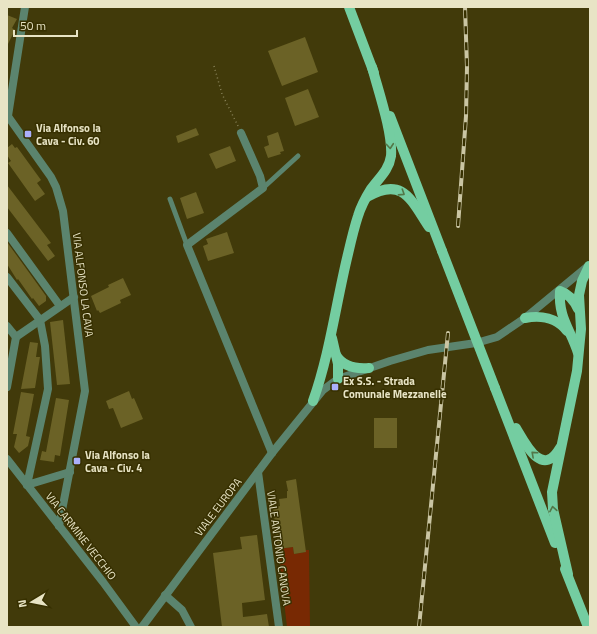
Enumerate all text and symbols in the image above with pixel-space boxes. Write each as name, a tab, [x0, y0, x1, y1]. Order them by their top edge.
scale bar	[14, 12, 77, 38]
text: 50 m	[20, 16, 46, 35]
place label: Via Alfonso la Cava - Civ. 60	[36, 120, 101, 149]
marker: Via Alfonso la Cava - Civ. 60	[23, 129, 33, 139]
one-way arrow	[386, 143, 395, 149]
one-way arrow	[398, 188, 405, 196]
street label: VIA ALFONSO LA CAVA	[69, 232, 97, 339]
place label: Ex S.S. - Strada Comunale Mezzanelle	[343, 373, 447, 402]
marker: Ex S.S. - Strada Comunale Mezzanelle	[330, 382, 340, 392]
place label: Via Alfonso la Cava - Civ. 4	[85, 447, 150, 476]
one-way arrow	[531, 452, 539, 459]
marker: Via Alfonso la Cava - Civ. 4	[72, 456, 82, 466]
street label: VIALE EUROPA	[191, 474, 246, 540]
street label: VIA CARMINE VECCHIO	[42, 489, 120, 583]
street label: VIALE ANTONIO CANOVA	[263, 490, 295, 607]
one-way arrow	[550, 506, 558, 512]
north arrow	[12, 582, 52, 622]
text: N	[14, 599, 31, 609]

